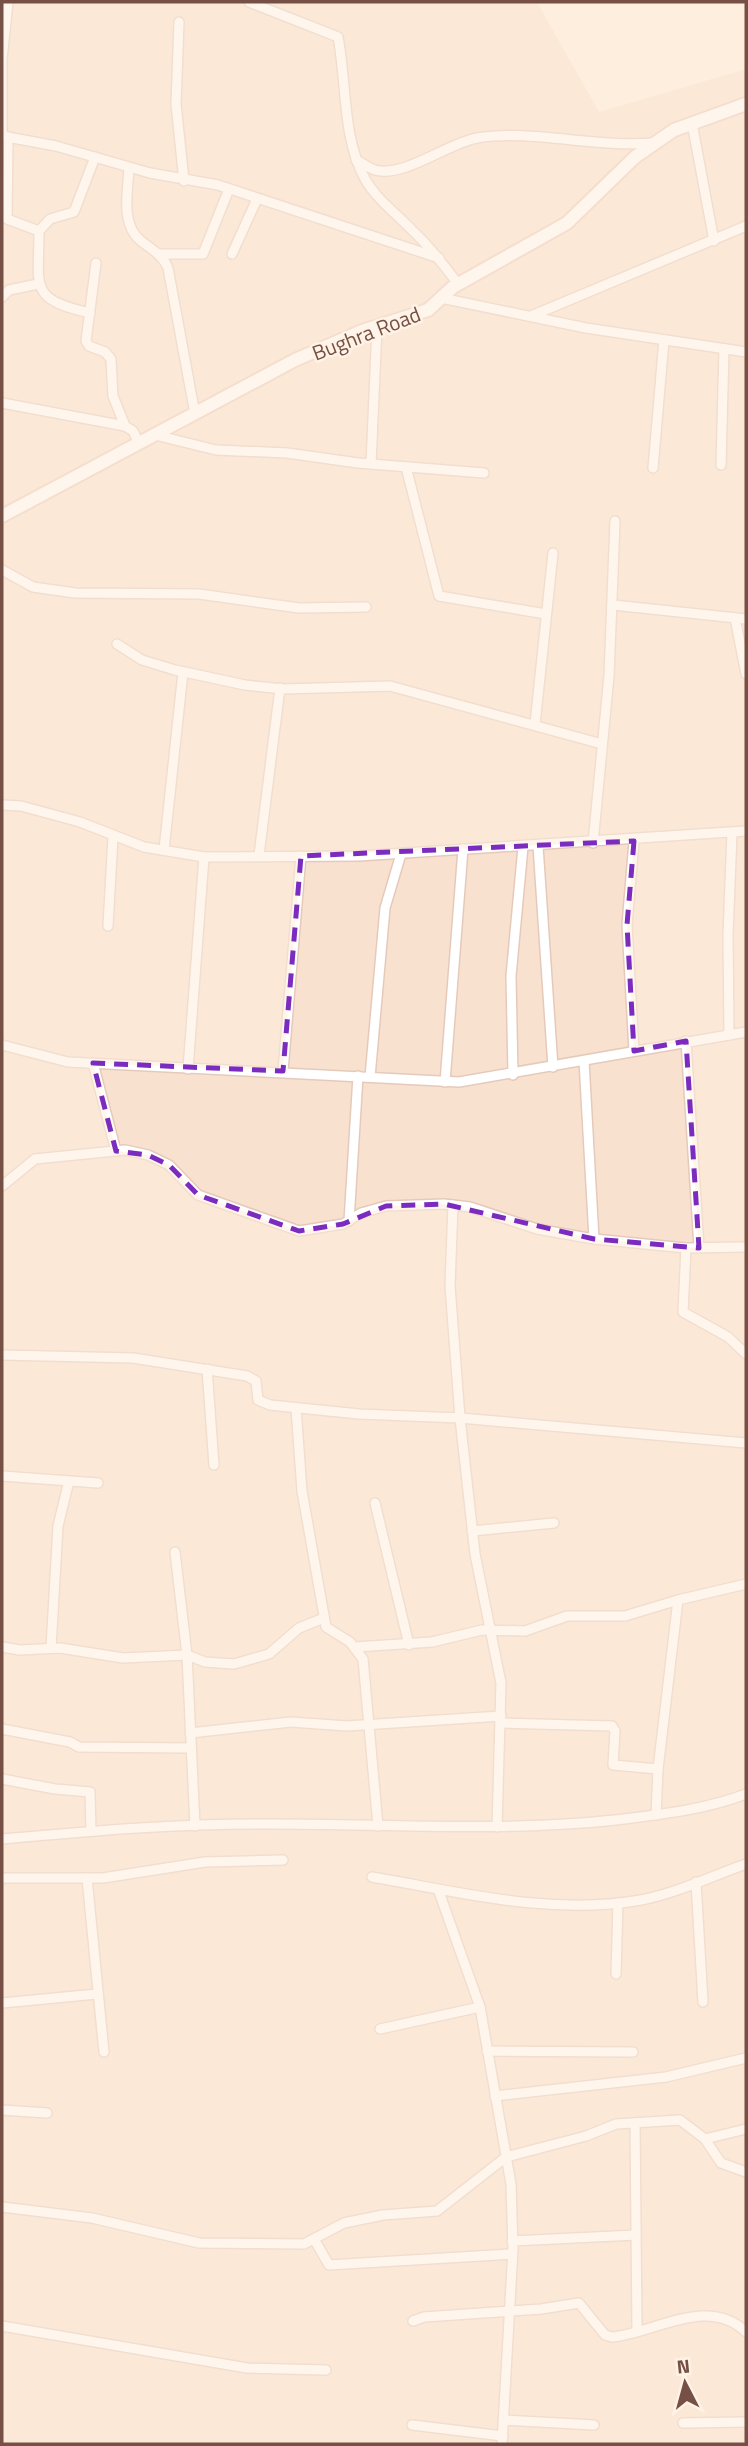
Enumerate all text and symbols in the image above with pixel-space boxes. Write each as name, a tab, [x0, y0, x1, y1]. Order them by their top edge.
street label: Bughra Road	[307, 298, 425, 368]
north arrow	[650, 2348, 720, 2418]
text: N	[675, 2350, 691, 2381]

